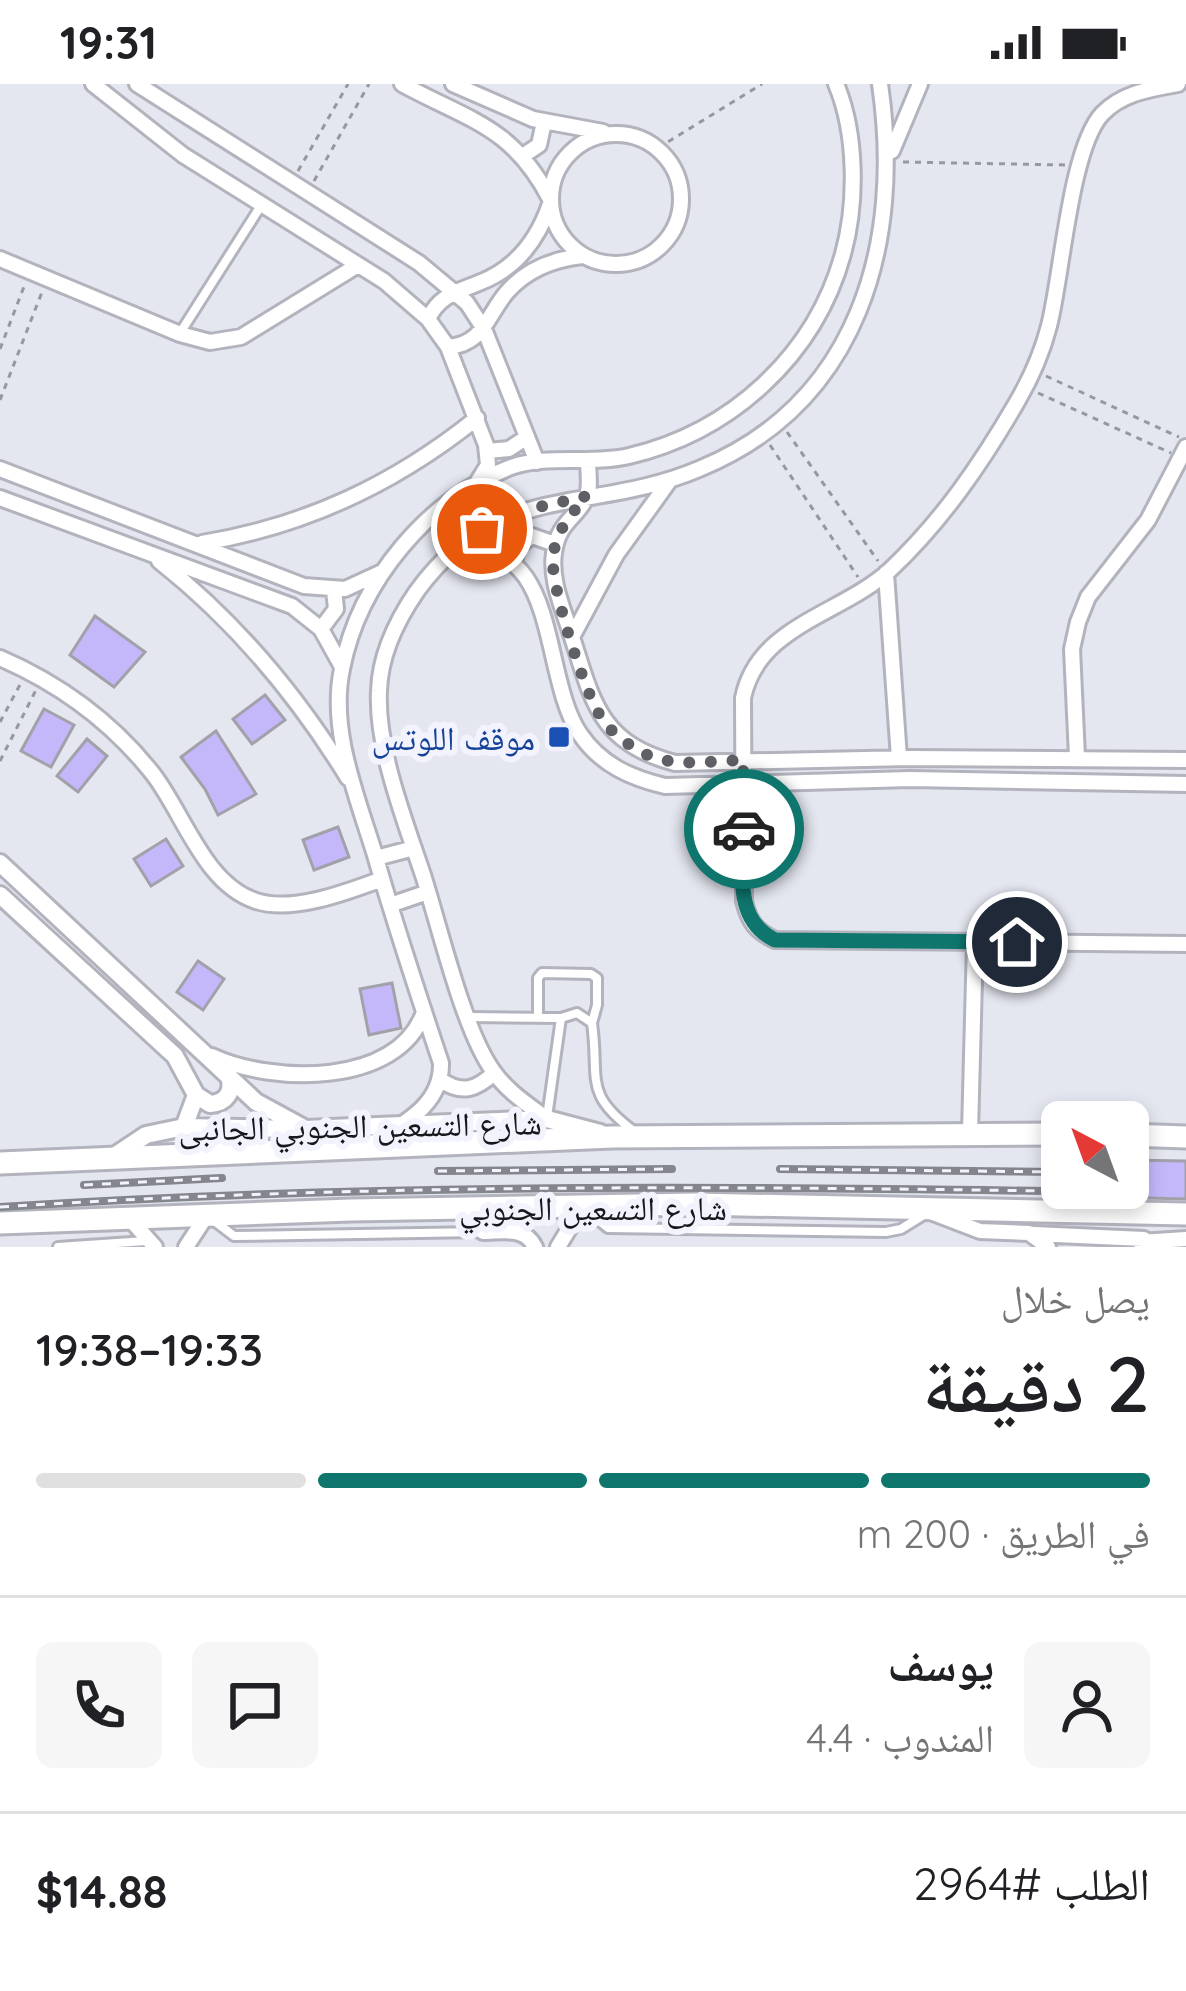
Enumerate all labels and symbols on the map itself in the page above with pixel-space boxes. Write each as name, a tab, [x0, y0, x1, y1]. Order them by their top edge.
pin	[431, 478, 533, 580]
place label: موقف اللوتس	[371, 717, 535, 759]
marker: موقف اللوتس	[546, 724, 572, 750]
courier	[684, 769, 804, 889]
pin	[966, 891, 1068, 993]
street label: شارع التسعين الجنوبي الجانبى	[178, 1101, 542, 1155]
north arrow	[1041, 1101, 1149, 1209]
street label: شارع التسعين الجنوبي	[459, 1187, 727, 1234]

